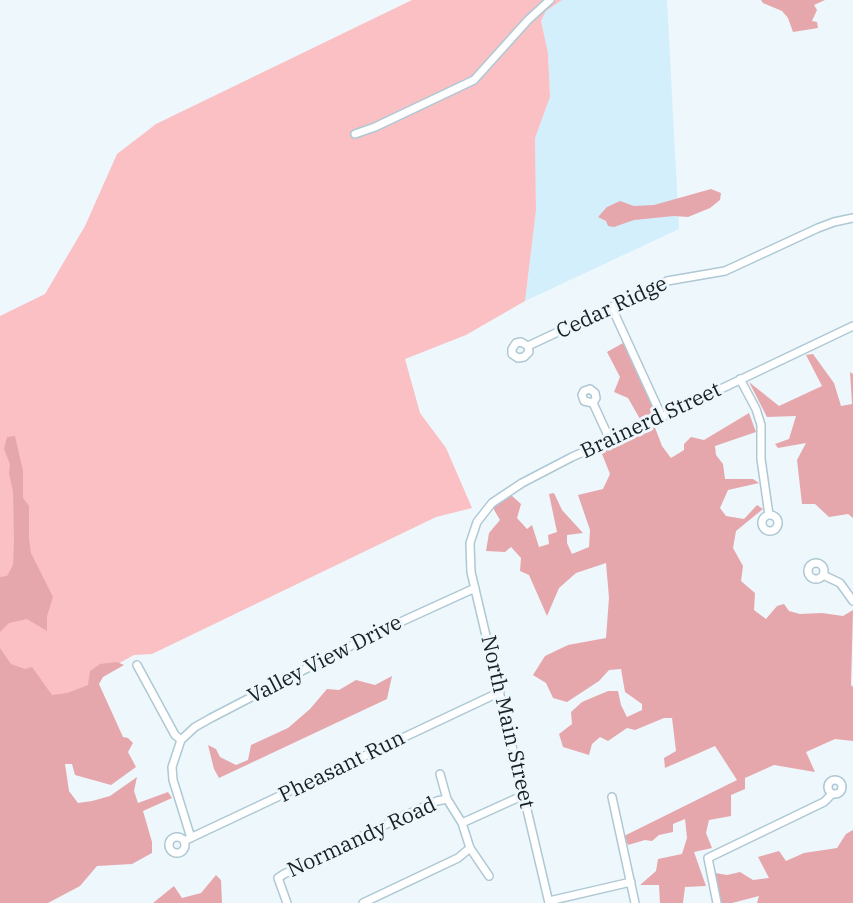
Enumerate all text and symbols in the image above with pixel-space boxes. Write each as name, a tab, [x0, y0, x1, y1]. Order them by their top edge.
street label: Cedar Ridge	[553, 271, 671, 345]
street label: Brainerd Street	[577, 377, 725, 465]
street label: Valley View Drive	[244, 610, 406, 710]
street label: North Main Street	[475, 633, 539, 811]
street label: Pheasant Run	[275, 726, 409, 808]
street label: Normandy Road	[284, 793, 440, 883]

